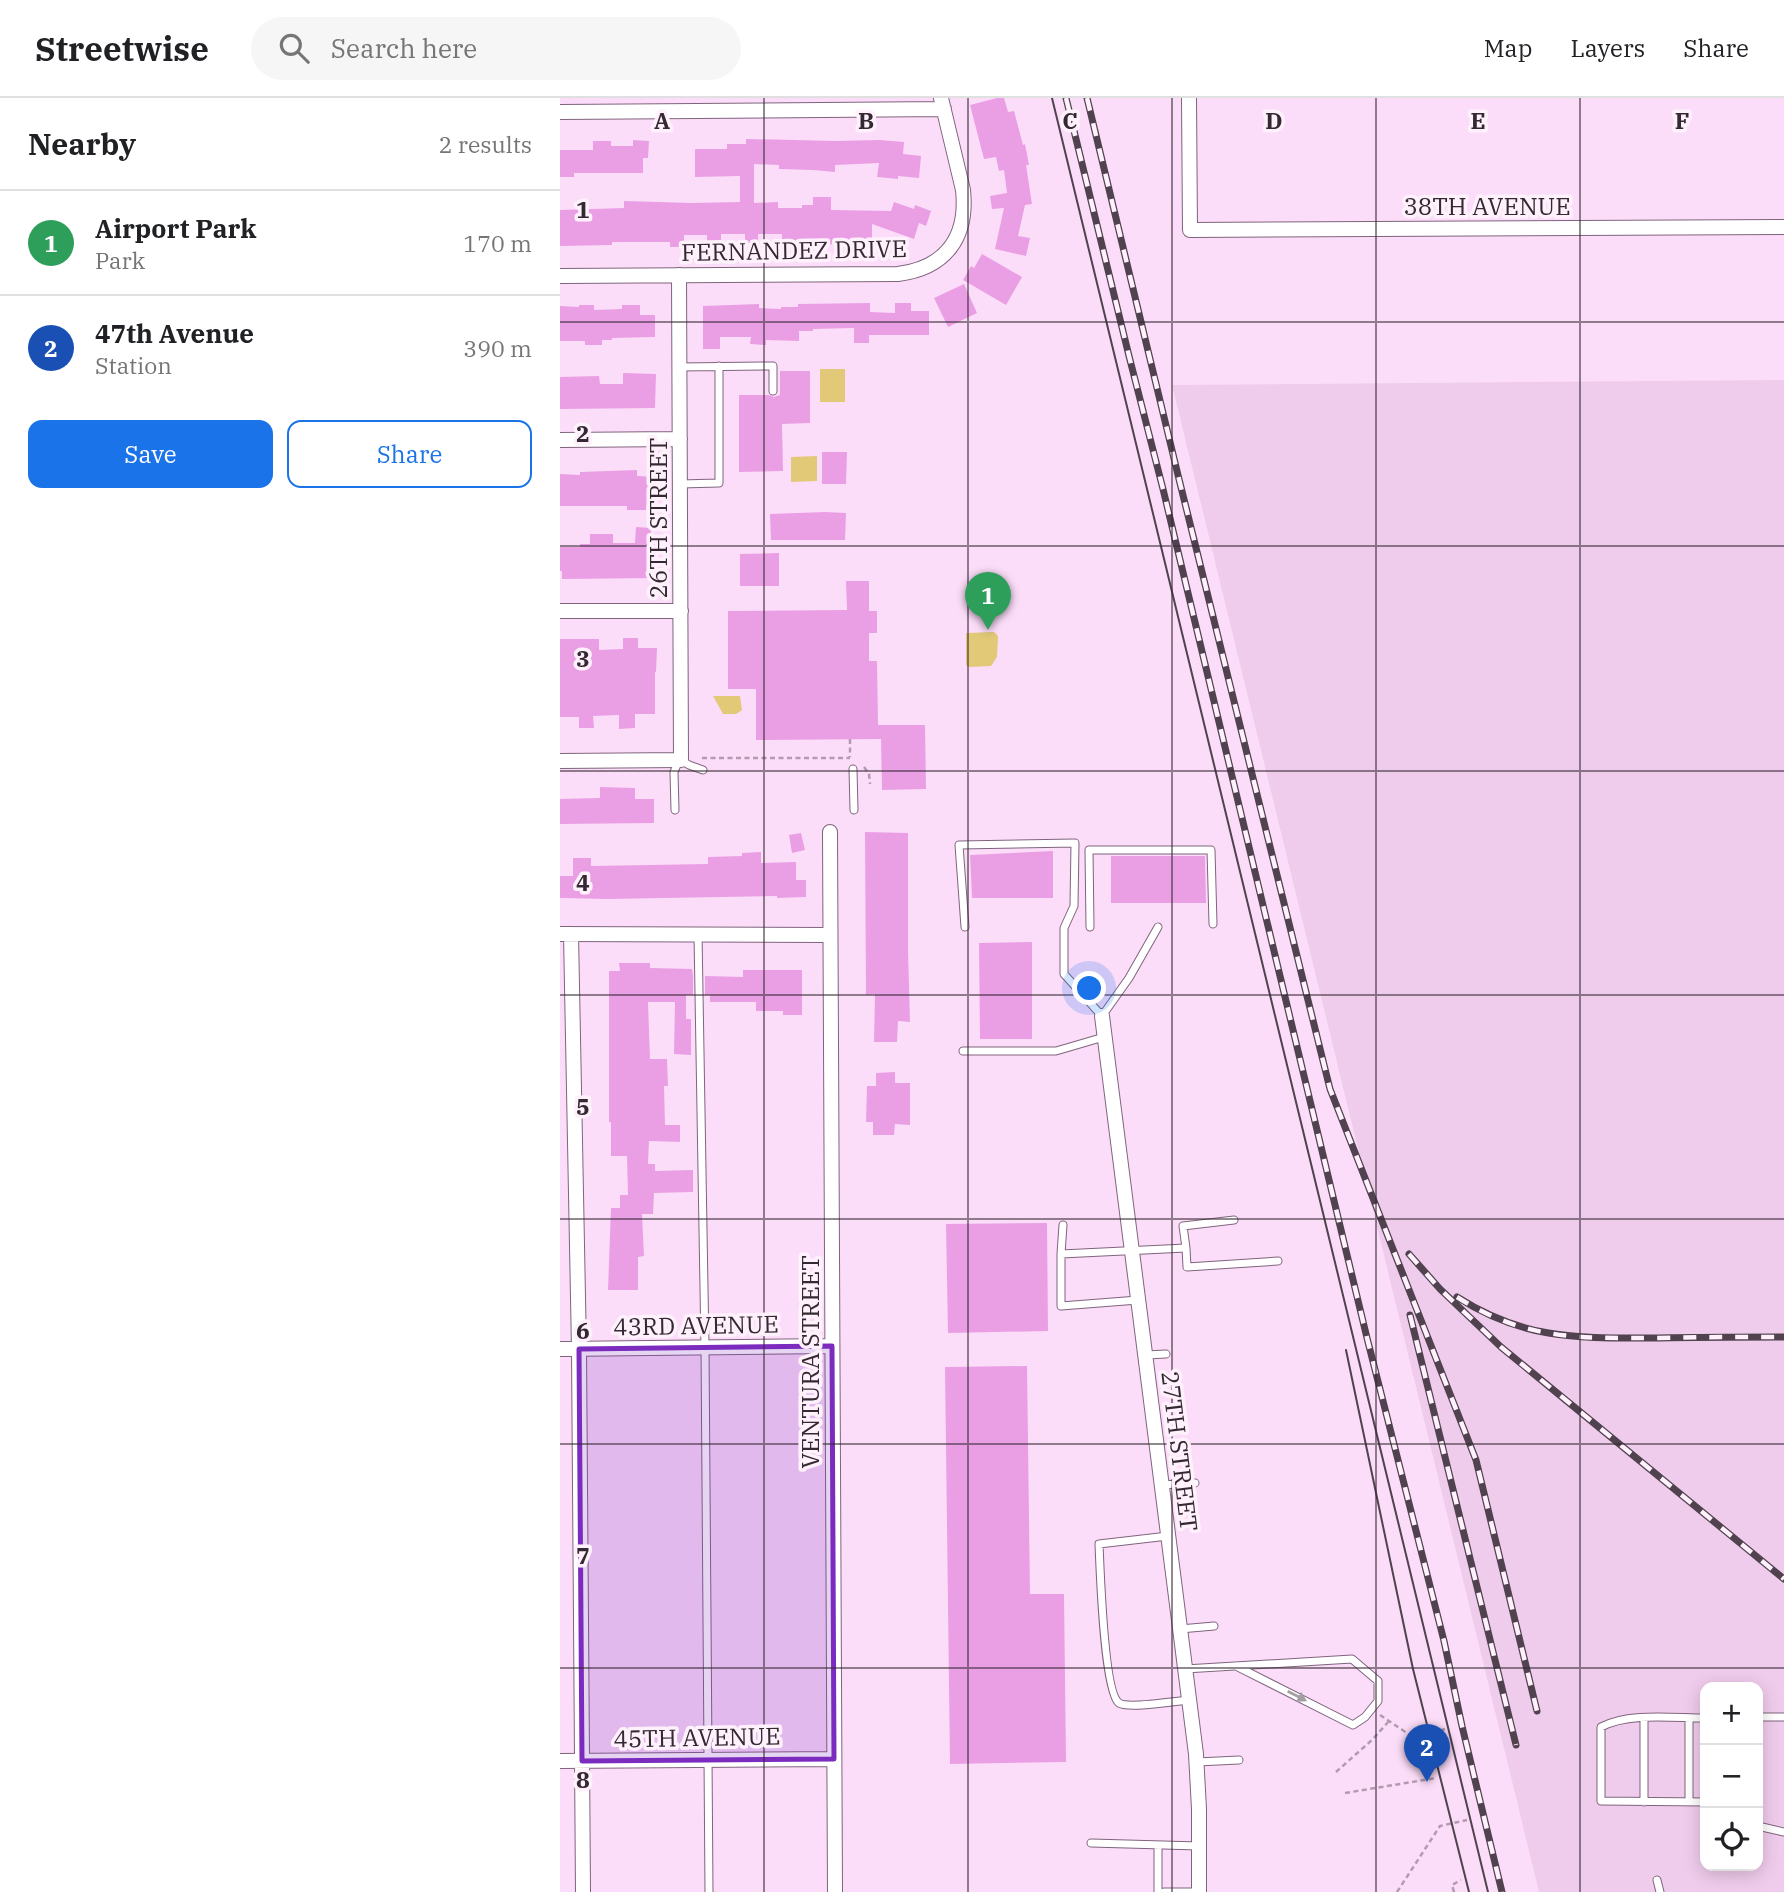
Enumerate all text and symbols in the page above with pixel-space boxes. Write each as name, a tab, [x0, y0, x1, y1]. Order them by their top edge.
search box	[251, 17, 741, 80]
text: Streetwise	[35, 27, 209, 70]
icon: search	[275, 29, 313, 67]
text: Search here	[331, 31, 477, 65]
text: Map	[1484, 32, 1532, 64]
text: Layers	[1570, 32, 1645, 64]
text: Share	[1683, 32, 1749, 64]
text: A	[654, 105, 670, 135]
text: B	[858, 105, 874, 135]
text: C	[1062, 105, 1078, 135]
text: D	[1265, 105, 1283, 135]
text: E	[1470, 105, 1486, 135]
text: F	[1675, 105, 1689, 135]
text: Nearby	[28, 124, 136, 163]
text: 2 results	[439, 129, 532, 159]
street label: 38TH AVENUE	[1403, 190, 1571, 222]
text: 1	[576, 194, 590, 224]
text: Airport Park	[95, 211, 257, 245]
text: 1	[44, 228, 58, 258]
text: 170 m	[463, 228, 532, 258]
street label: FERNANDEZ DRIVE	[681, 232, 907, 268]
text: Park	[95, 245, 145, 275]
text: 47th Avenue	[95, 316, 254, 350]
text: 2	[44, 333, 58, 363]
text: 390 m	[463, 333, 532, 363]
text: Station	[95, 350, 172, 380]
text: 2	[576, 418, 590, 448]
button: Save	[28, 420, 273, 488]
button: Share	[287, 420, 532, 488]
street label: 26TH STREET	[642, 438, 674, 598]
pin: 1	[965, 572, 1011, 630]
text: 3	[576, 643, 590, 673]
text: 4	[576, 867, 590, 897]
your location	[1072, 971, 1106, 1005]
text: 5	[576, 1091, 590, 1121]
street label: VENTURA STREET	[794, 1255, 826, 1469]
street label: 43RD AVENUE	[613, 1308, 779, 1342]
text: 6	[576, 1315, 590, 1345]
street label: 27TH STREET	[1154, 1369, 1206, 1533]
text: 7	[576, 1540, 590, 1570]
map controls	[1700, 1682, 1763, 1871]
button: +	[1700, 1682, 1763, 1745]
one-way arrow	[1287, 1691, 1307, 1702]
street label: 45TH AVENUE	[613, 1720, 781, 1754]
pin: 2	[1404, 1724, 1450, 1782]
button: −	[1700, 1745, 1763, 1808]
text: 8	[576, 1764, 590, 1794]
button: locate	[1700, 1808, 1763, 1871]

